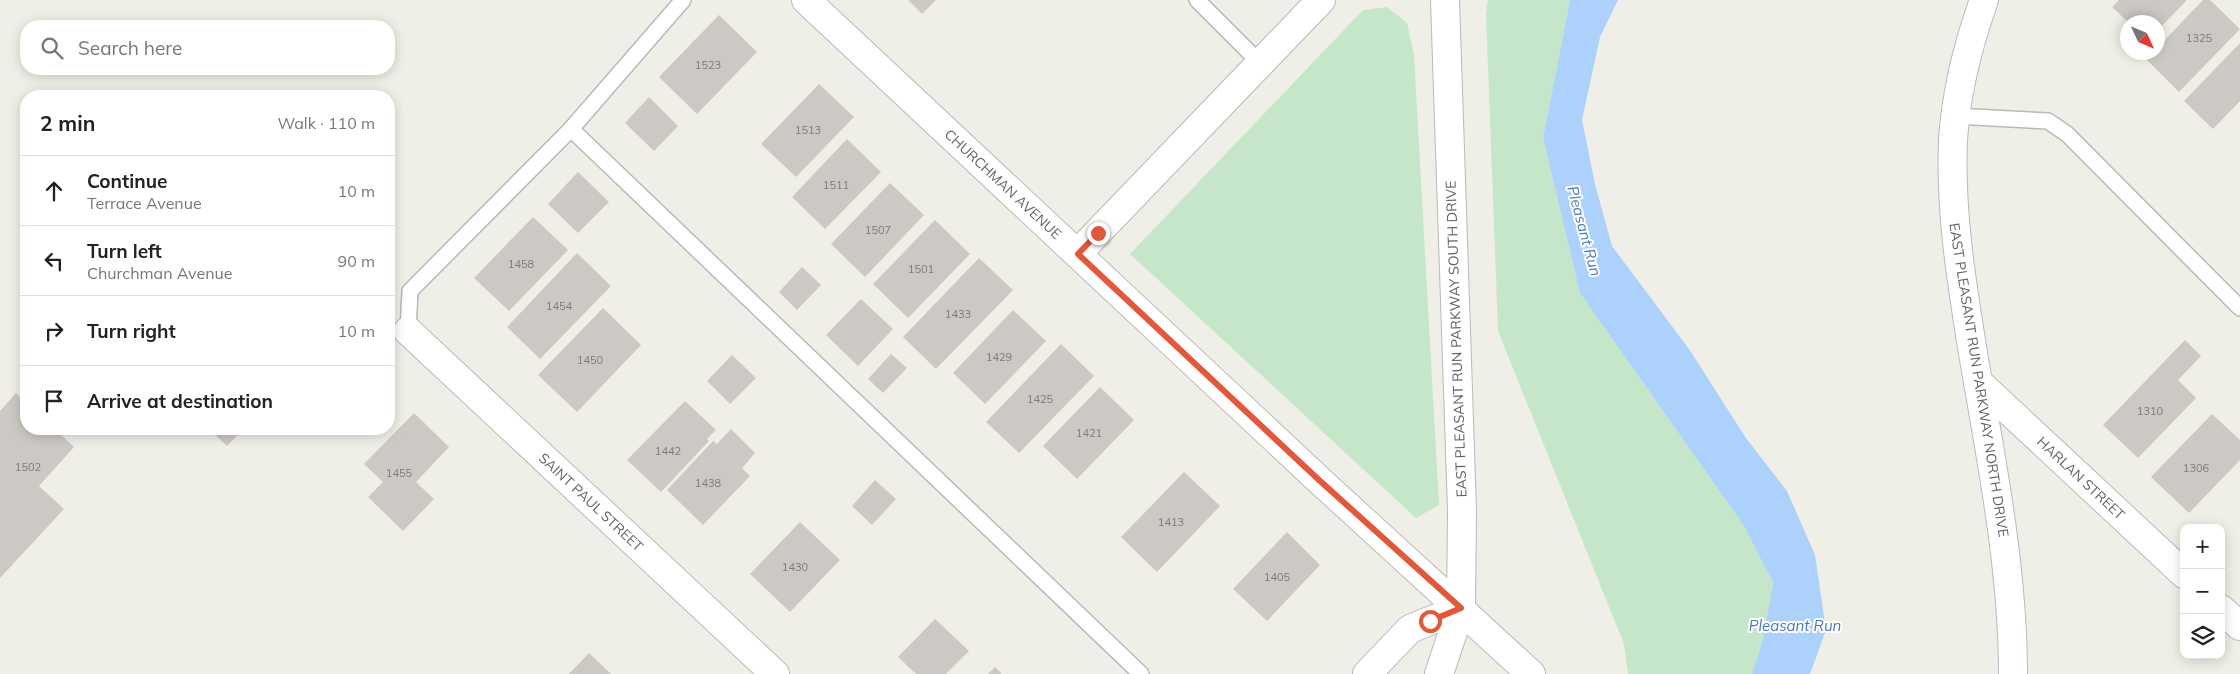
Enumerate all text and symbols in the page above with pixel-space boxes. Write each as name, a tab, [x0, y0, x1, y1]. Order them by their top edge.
north arrow	[2120, 15, 2165, 60]
search box	[20, 20, 395, 75]
house number: 1325	[2186, 31, 2213, 45]
icon: search	[38, 34, 66, 62]
text: Search here	[78, 36, 182, 60]
house number: 1523	[695, 58, 721, 72]
text: 2 min	[40, 110, 95, 136]
text: Walk · 110 m	[277, 113, 375, 133]
house number: 1513	[795, 123, 821, 137]
street label: CHURCHMAN AVENUE	[941, 125, 1065, 243]
text: Continue	[87, 169, 167, 193]
icon: ahead	[40, 177, 68, 205]
house number: 1511	[823, 178, 849, 192]
street label: EAST PLEASANT RUN PARKWAY SOUTH DRIVE	[1441, 180, 1471, 498]
text: 10 m	[338, 181, 375, 201]
water label: Pleasant Run	[1563, 184, 1606, 278]
text: Terrace Avenue	[87, 193, 202, 213]
route end	[1087, 222, 1110, 245]
street label: EAST PLEASANT RUN PARKWAY NORTH DRIVE	[1945, 222, 2013, 538]
house number: 1507	[865, 223, 891, 237]
text: Turn left	[87, 239, 162, 263]
icon: left	[40, 247, 68, 275]
text: 90 m	[338, 251, 375, 271]
house number: 1458	[508, 257, 535, 271]
house number: 1501	[908, 262, 934, 276]
text: Churchman Avenue	[87, 263, 233, 283]
house number: 1454	[546, 299, 573, 313]
house number: 1433	[945, 307, 971, 321]
icon: right	[40, 317, 68, 345]
text: Turn right	[87, 319, 176, 343]
text: 10 m	[338, 321, 375, 341]
house number: 1429	[986, 350, 1012, 364]
house number: 1450	[577, 353, 604, 367]
icon: arrive	[40, 387, 68, 415]
text: Arrive at destination	[87, 389, 273, 413]
house number: 1425	[1027, 392, 1054, 406]
house number: 1310	[2137, 404, 2164, 418]
house number: 1421	[1076, 426, 1102, 440]
street label: HARLAN STREET	[2033, 433, 2129, 524]
house number: 1442	[655, 444, 682, 458]
street label: SAINT PAUL STREET	[535, 449, 647, 555]
house number: 1502	[15, 460, 42, 474]
house number: 1306	[2183, 461, 2210, 475]
house number: 1455	[386, 466, 413, 480]
house number: 1438	[695, 476, 722, 490]
house number: 1413	[1158, 515, 1184, 529]
map controls	[2180, 524, 2225, 659]
button: +	[2180, 524, 2225, 569]
house number: 1430	[782, 560, 809, 574]
button: −	[2180, 569, 2225, 614]
house number: 1405	[1264, 570, 1291, 584]
route start	[1419, 610, 1442, 633]
button: layers	[2180, 614, 2225, 659]
water label: Pleasant Run	[1749, 616, 1842, 635]

